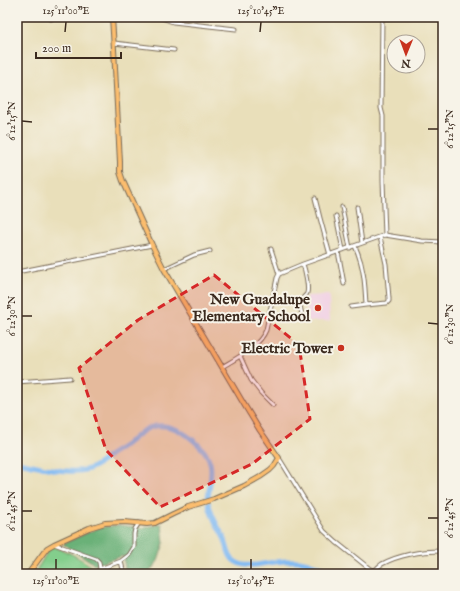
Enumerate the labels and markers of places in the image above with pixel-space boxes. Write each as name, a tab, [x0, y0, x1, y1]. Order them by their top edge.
place label: New Guadalupe Elementary School	[192, 290, 311, 326]
marker: New Guadalupe Elementary School	[313, 303, 323, 313]
place label: Electric Tower	[241, 339, 333, 358]
marker: Electric Tower	[336, 343, 346, 353]

